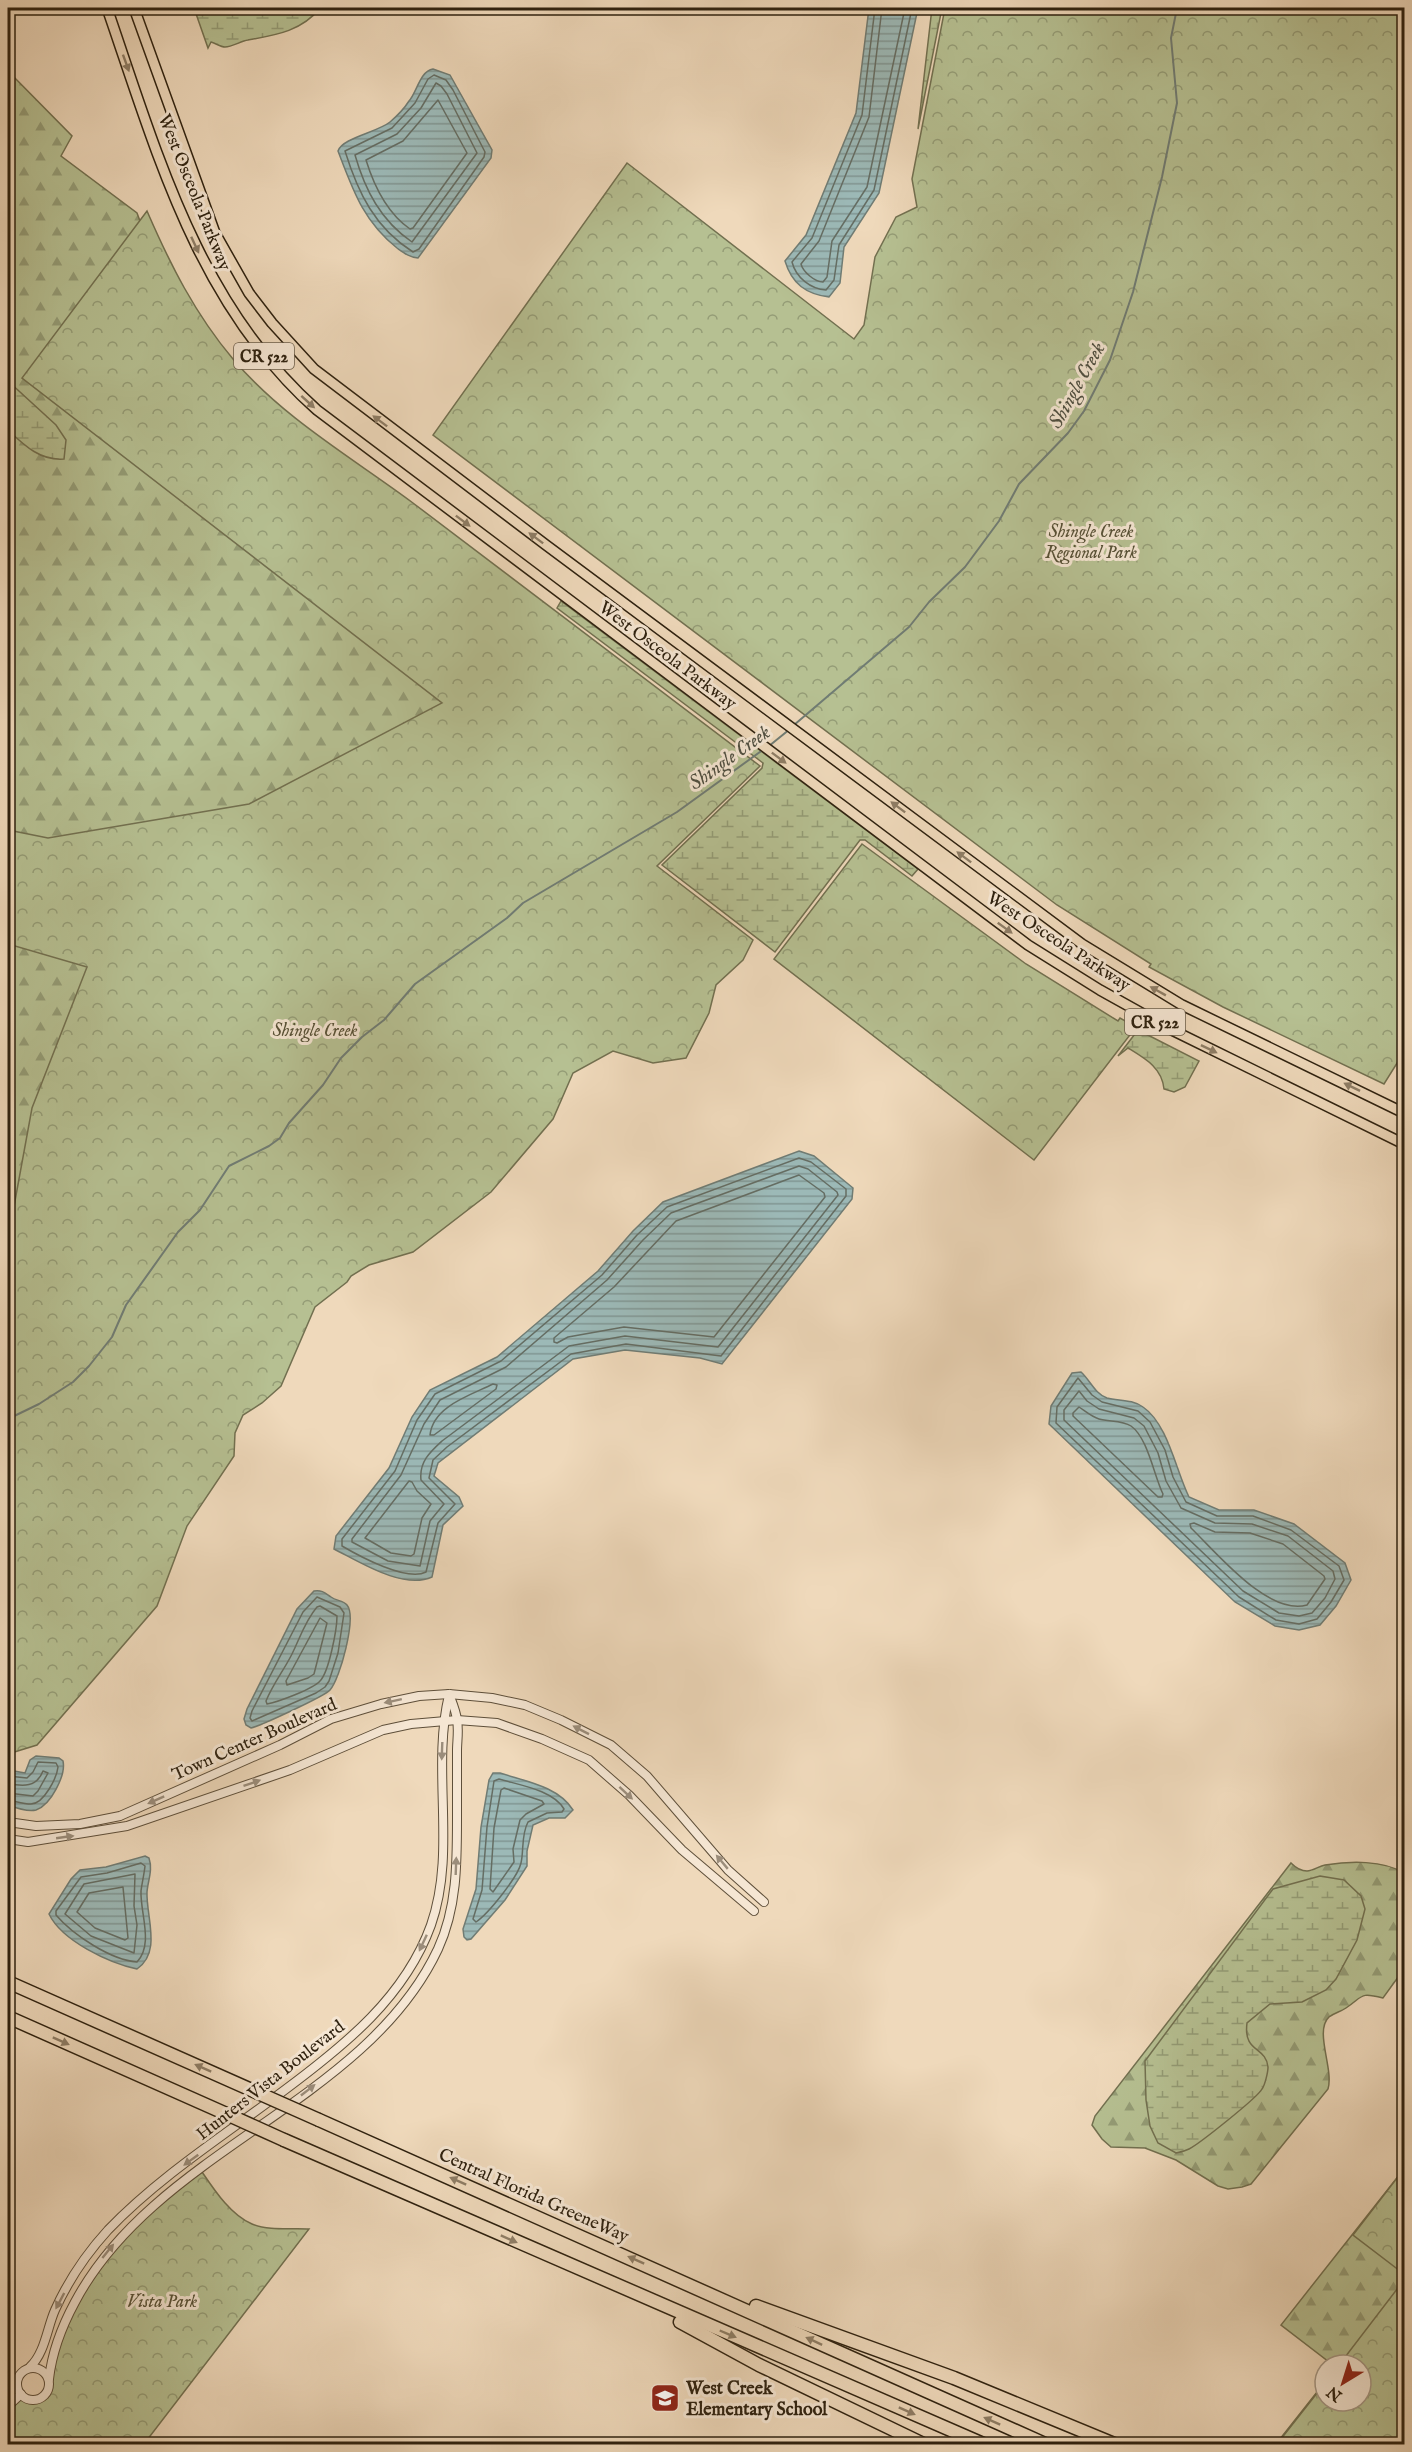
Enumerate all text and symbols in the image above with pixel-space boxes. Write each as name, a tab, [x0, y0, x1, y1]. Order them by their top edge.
one-way arrow	[122, 54, 132, 72]
street label: West Osceola Parkway	[152, 111, 236, 274]
one-way arrow	[191, 236, 200, 253]
water label: Shingle Creek	[1043, 338, 1112, 434]
road number: CR 522	[234, 343, 294, 369]
one-way arrow	[300, 395, 315, 408]
one-way arrow	[373, 415, 388, 427]
one-way arrow	[454, 515, 470, 527]
park label: Shingle Creek Regional Park	[1045, 521, 1137, 565]
one-way arrow	[529, 532, 544, 544]
street label: West Osceola Parkway	[594, 597, 741, 716]
water label: Shingle Creek	[684, 720, 776, 797]
one-way arrow	[771, 752, 786, 764]
one-way arrow	[890, 801, 906, 814]
one-way arrow	[956, 851, 971, 863]
street label: West Osceola Parkway	[982, 887, 1135, 997]
one-way arrow	[997, 922, 1013, 934]
one-way arrow	[1150, 986, 1166, 997]
road number: CR 522	[1125, 1009, 1185, 1035]
park label: Shingle Creek	[272, 1020, 358, 1043]
one-way arrow	[1200, 1044, 1217, 1053]
one-way arrow	[1343, 1083, 1360, 1092]
street label: Town Center Boulevard	[169, 1694, 341, 1787]
one-way arrow	[383, 1697, 402, 1706]
one-way arrow	[572, 1726, 590, 1736]
one-way arrow	[437, 1742, 447, 1761]
one-way arrow	[243, 1777, 261, 1787]
one-way arrow	[618, 1786, 633, 1799]
one-way arrow	[146, 1795, 164, 1805]
one-way arrow	[56, 1832, 75, 1841]
one-way arrow	[716, 1855, 729, 1870]
one-way arrow	[452, 1856, 461, 1875]
one-way arrow	[419, 1935, 428, 1952]
street label: Hunters Vista Boulevard	[192, 2016, 350, 2146]
one-way arrow	[52, 2037, 70, 2046]
one-way arrow	[193, 2063, 211, 2073]
one-way arrow	[300, 2084, 316, 2096]
street label: Central Florida GreeneWay	[435, 2144, 632, 2249]
one-way arrow	[183, 2153, 199, 2166]
one-way arrow	[449, 2176, 467, 2185]
one-way arrow	[501, 2234, 519, 2244]
one-way arrow	[101, 2243, 114, 2259]
one-way arrow	[627, 2255, 645, 2265]
park label: Vista Park	[127, 2291, 197, 2314]
one-way arrow	[55, 2293, 65, 2310]
one-way arrow	[719, 2329, 737, 2339]
one-way arrow	[805, 2336, 822, 2345]
north arrow	[1313, 2353, 1373, 2413]
place label: West Creek Elementary School	[685, 2378, 828, 2422]
text: N	[1323, 2381, 1347, 2406]
school or university icon: West Creek Elementary School	[649, 2382, 681, 2414]
one-way arrow	[898, 2407, 916, 2416]
one-way arrow	[982, 2416, 1000, 2426]

